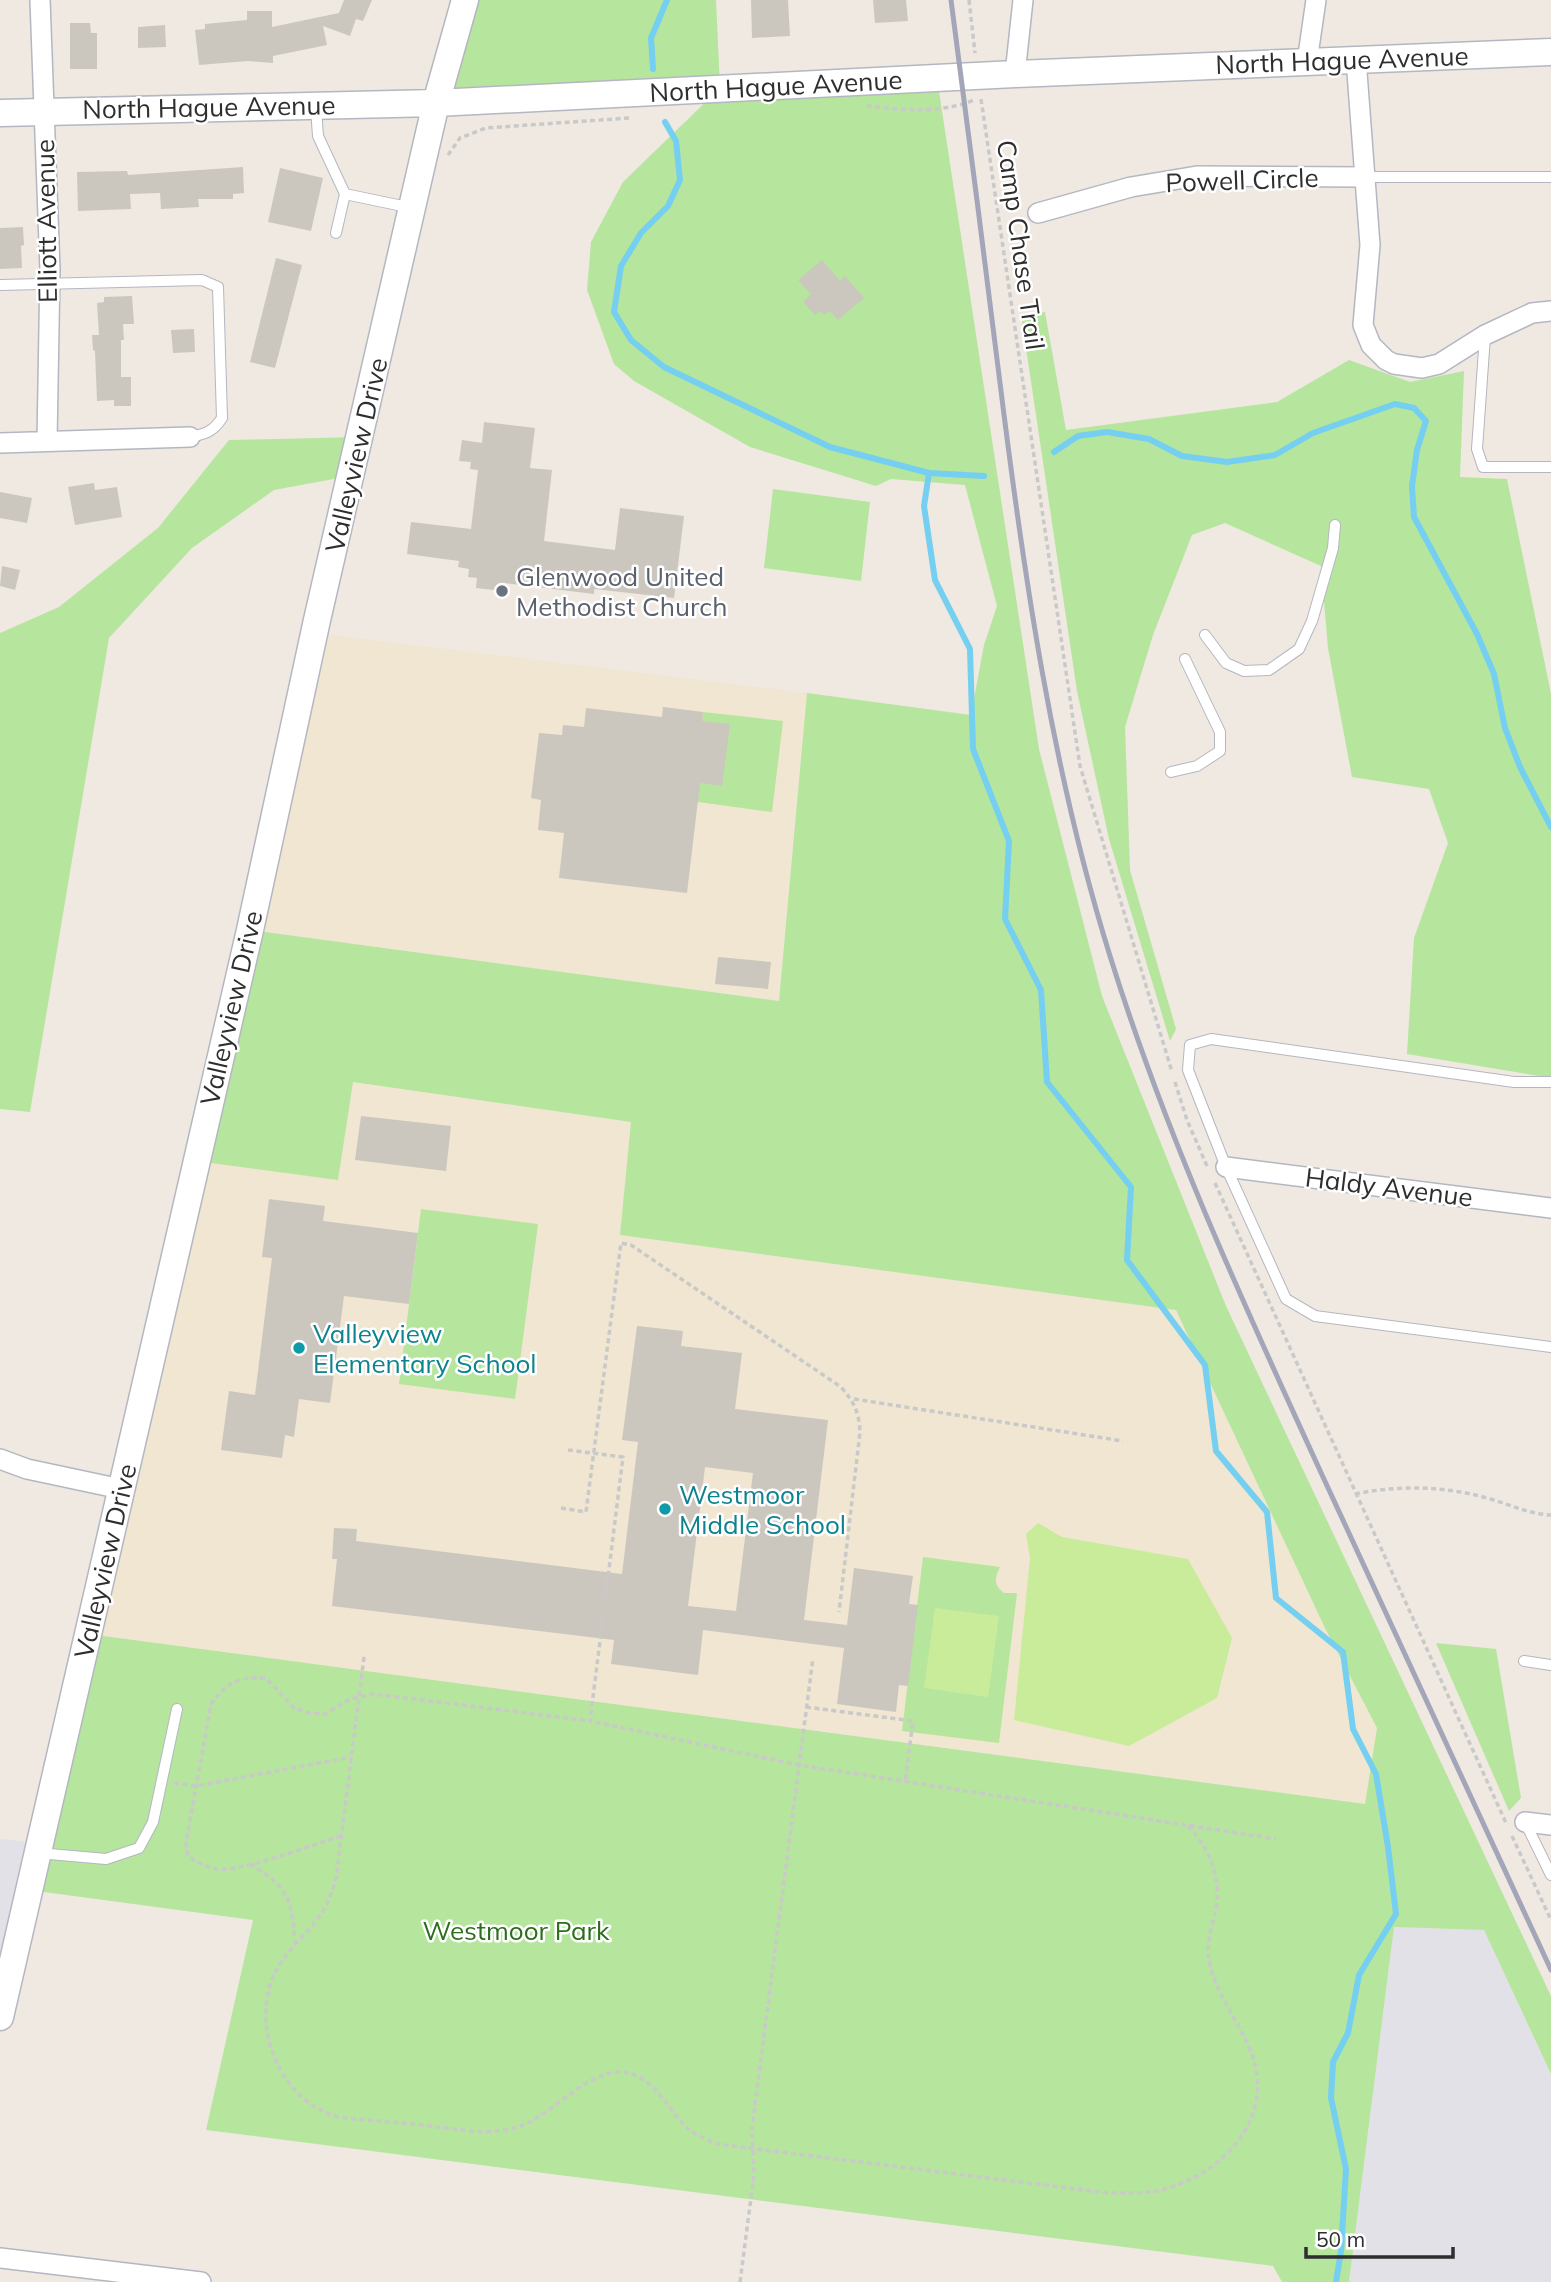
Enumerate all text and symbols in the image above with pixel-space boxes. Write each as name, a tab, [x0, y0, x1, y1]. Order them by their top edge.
street label: North Hague Avenue	[1215, 39, 1469, 81]
street label: North Hague Avenue	[649, 63, 903, 109]
street label: North Hague Avenue	[82, 88, 336, 126]
street label: Camp Chase Trail	[990, 138, 1052, 352]
street label: Elliott Avenue	[28, 139, 64, 303]
street label: Powell Circle	[1165, 161, 1319, 199]
street label: Valleyview Drive	[318, 354, 394, 556]
place label: Glenwood United Methodist Church	[516, 560, 727, 623]
marker: Glenwood United Methodist Church	[494, 583, 510, 599]
street label: Valleyview Drive	[193, 907, 269, 1109]
street label: Haldy Avenue	[1303, 1160, 1475, 1214]
place label: Valleyview Elementary School	[313, 1317, 537, 1380]
marker: Valleyview Elementary School	[291, 1340, 307, 1356]
street label: Valleyview Drive	[67, 1460, 143, 1662]
place label: Westmoor Middle School	[679, 1478, 846, 1541]
marker: Westmoor Middle School	[657, 1501, 673, 1517]
park label: Westmoor Park	[423, 1914, 610, 1947]
scale bar	[1306, 2216, 1453, 2260]
text: 50 m	[1316, 2226, 1365, 2252]

